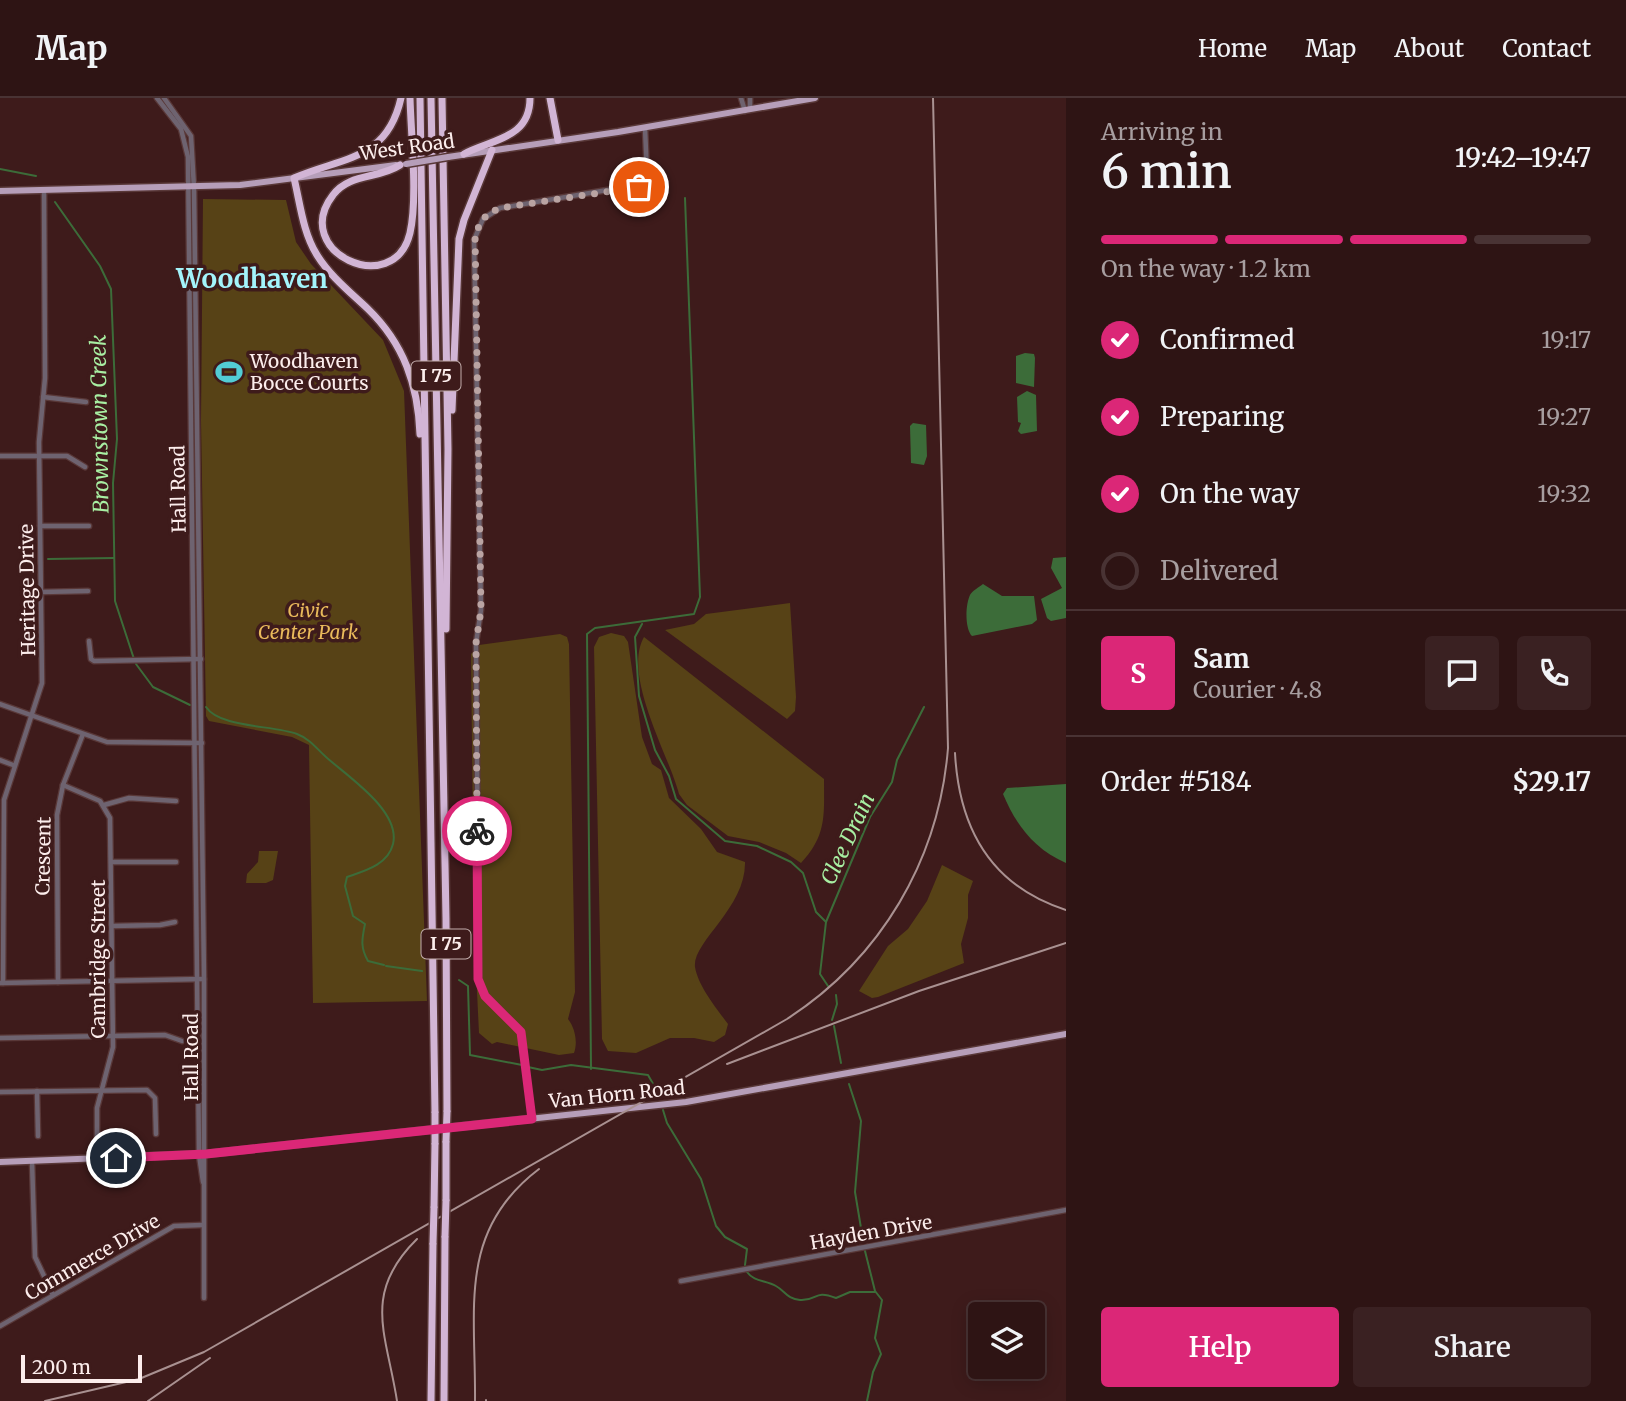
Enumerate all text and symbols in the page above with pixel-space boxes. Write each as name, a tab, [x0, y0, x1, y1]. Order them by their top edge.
text: Map	[35, 28, 108, 69]
text: Home	[1198, 33, 1267, 64]
text: Map	[1305, 33, 1356, 64]
text: About	[1394, 33, 1464, 64]
text: Contact	[1502, 33, 1591, 64]
text: Arriving in	[1101, 117, 1223, 146]
street label: West Road	[357, 128, 456, 166]
text: 19:42–19:47	[1455, 141, 1591, 174]
text: 6 min	[1101, 143, 1232, 201]
pin	[609, 157, 669, 217]
icon: bag	[620, 168, 658, 206]
text: On the way · 1.2 km	[1101, 254, 1311, 283]
district label: Woodhaven	[175, 262, 328, 295]
icon: check	[1101, 321, 1139, 359]
text: Confirmed	[1160, 323, 1295, 356]
text: 19:17	[1541, 325, 1591, 354]
water label: Brownstown Creek	[84, 334, 115, 514]
place label: Woodhaven Bocce Courts	[249, 349, 369, 395]
sports icon: Woodhaven Bocce Courts	[214, 357, 244, 387]
road number: I 75	[412, 362, 460, 390]
icon: check	[1101, 398, 1139, 436]
text: Preparing	[1160, 400, 1284, 433]
text: 19:27	[1537, 402, 1591, 431]
street label: Hall Road	[165, 445, 191, 533]
icon: check	[1101, 475, 1139, 513]
text: On the way	[1160, 477, 1300, 510]
text: 19:32	[1537, 479, 1591, 508]
street label: Heritage Drive	[14, 524, 40, 656]
text: Delivered	[1160, 554, 1279, 587]
park label: Civic Center Park	[258, 598, 359, 644]
button: chat	[1425, 636, 1499, 710]
button: phone	[1517, 636, 1591, 710]
text: Sam	[1193, 642, 1250, 675]
text: S	[1130, 657, 1146, 690]
text: Courier · 4.8	[1193, 675, 1322, 704]
text: Order #5184	[1101, 765, 1252, 798]
text: $29.17	[1512, 765, 1591, 798]
water label: Clee Drain	[815, 789, 881, 889]
courier	[442, 796, 512, 866]
icon: bike	[458, 812, 496, 850]
street label: Crescent	[30, 816, 56, 896]
street label: Cambridge Street	[86, 879, 110, 1038]
road number: I 75	[422, 930, 471, 958]
street label: Hall Road	[179, 1013, 203, 1101]
street label: Van Horn Road	[547, 1075, 686, 1113]
pin	[86, 1128, 146, 1188]
icon: home	[97, 1139, 135, 1177]
street label: Commerce Drive	[20, 1209, 164, 1305]
street label: Hayden Drive	[808, 1209, 934, 1255]
map controls	[968, 1302, 1045, 1379]
button: layers	[968, 1302, 1045, 1379]
button: Help	[1101, 1307, 1339, 1387]
button: Share	[1353, 1307, 1591, 1387]
scale bar	[21, 1352, 142, 1384]
text: 200 m	[32, 1355, 91, 1379]

